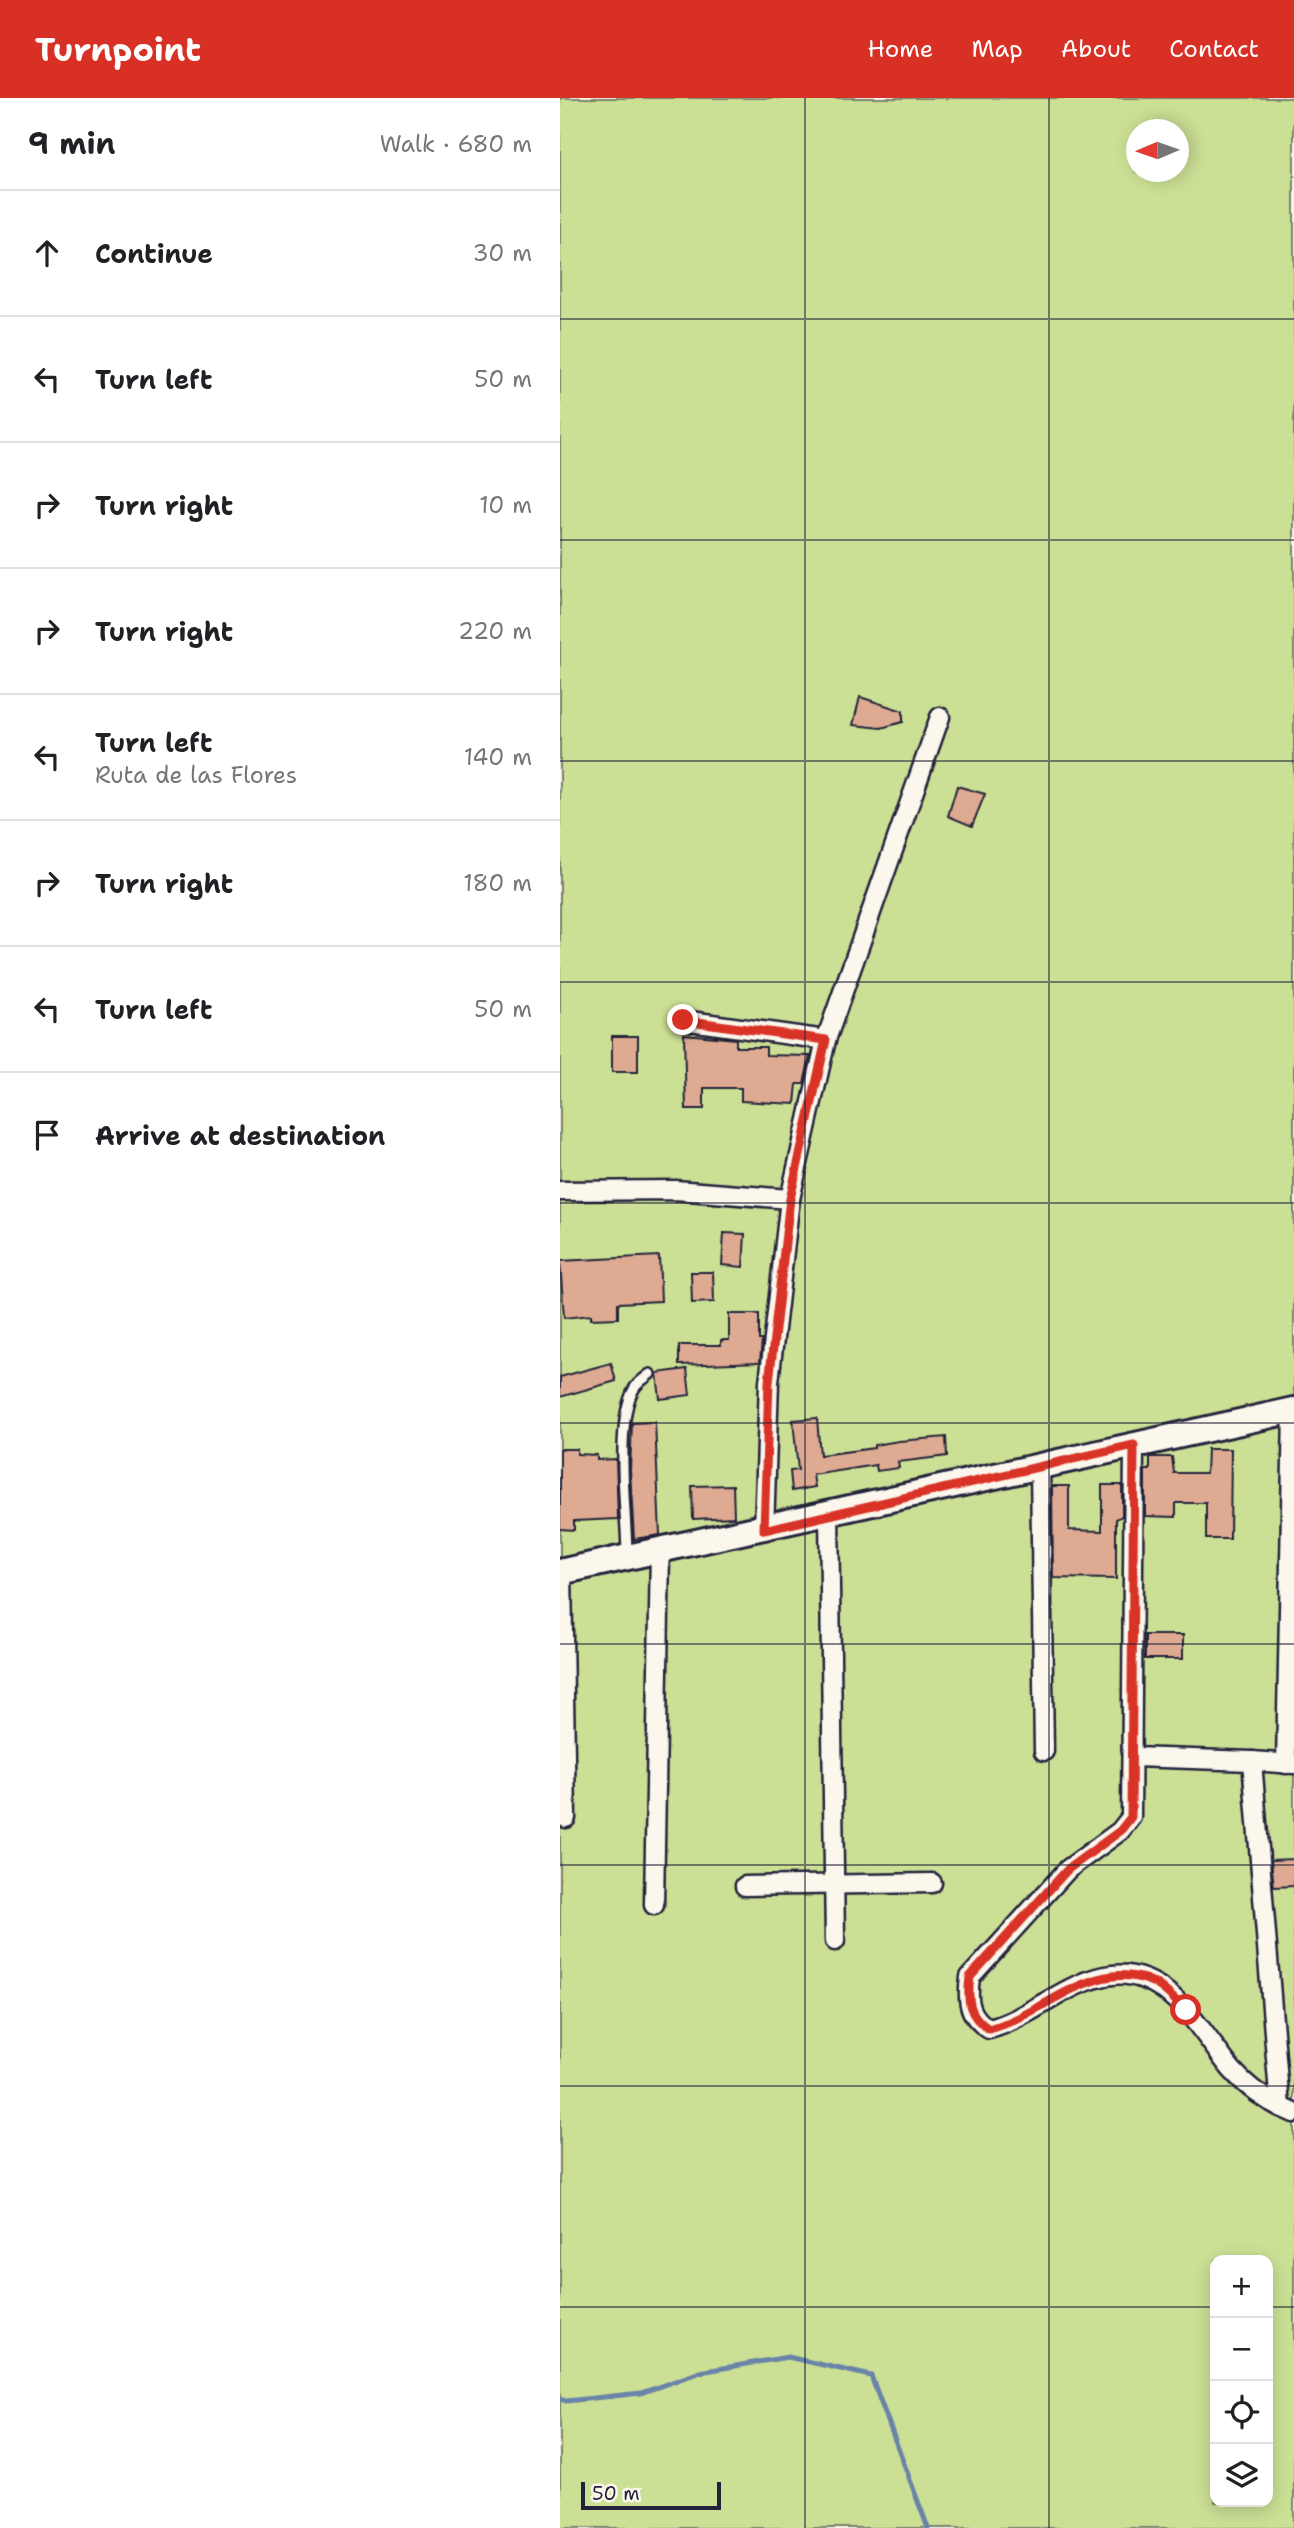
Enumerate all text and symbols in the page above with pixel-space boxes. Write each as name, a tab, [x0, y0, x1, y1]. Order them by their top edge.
text: Turnpoint	[35, 27, 201, 72]
text: Home	[867, 33, 933, 65]
text: Map	[971, 33, 1023, 65]
text: About	[1061, 33, 1131, 65]
text: Contact	[1169, 33, 1259, 65]
north arrow	[1126, 119, 1189, 182]
text: 9 min	[28, 123, 115, 164]
text: Walk · 680 m	[380, 129, 532, 159]
icon: ahead	[28, 234, 66, 272]
text: Continue	[95, 236, 213, 271]
text: 30 m	[473, 238, 532, 268]
icon: left	[28, 360, 66, 398]
text: Turn left	[95, 362, 212, 397]
text: 50 m	[474, 364, 532, 394]
icon: right	[28, 486, 66, 524]
text: Turn right	[95, 488, 233, 523]
text: 10 m	[479, 490, 532, 520]
icon: right	[28, 612, 66, 650]
text: Turn right	[95, 614, 233, 649]
text: 220 m	[458, 616, 532, 646]
text: Turn left	[95, 725, 212, 760]
icon: left	[28, 738, 66, 776]
text: 140 m	[464, 742, 532, 772]
text: Ruta de las Flores	[95, 760, 297, 790]
icon: right	[28, 864, 66, 902]
text: Turn right	[95, 866, 233, 901]
text: 180 m	[463, 868, 532, 898]
icon: left	[28, 990, 66, 1028]
text: Turn left	[95, 992, 212, 1027]
text: 50 m	[474, 994, 532, 1024]
route end	[667, 1004, 698, 1035]
icon: arrive	[28, 1116, 66, 1154]
text: Arrive at destination	[95, 1118, 385, 1153]
route start	[1170, 1994, 1201, 2025]
map controls	[1210, 2255, 1273, 2507]
button: +	[1210, 2255, 1273, 2318]
button: −	[1210, 2318, 1273, 2381]
button: locate	[1210, 2381, 1273, 2444]
button: layers	[1210, 2444, 1273, 2507]
scale bar	[581, 2479, 721, 2511]
text: 50 m	[592, 2481, 640, 2506]

